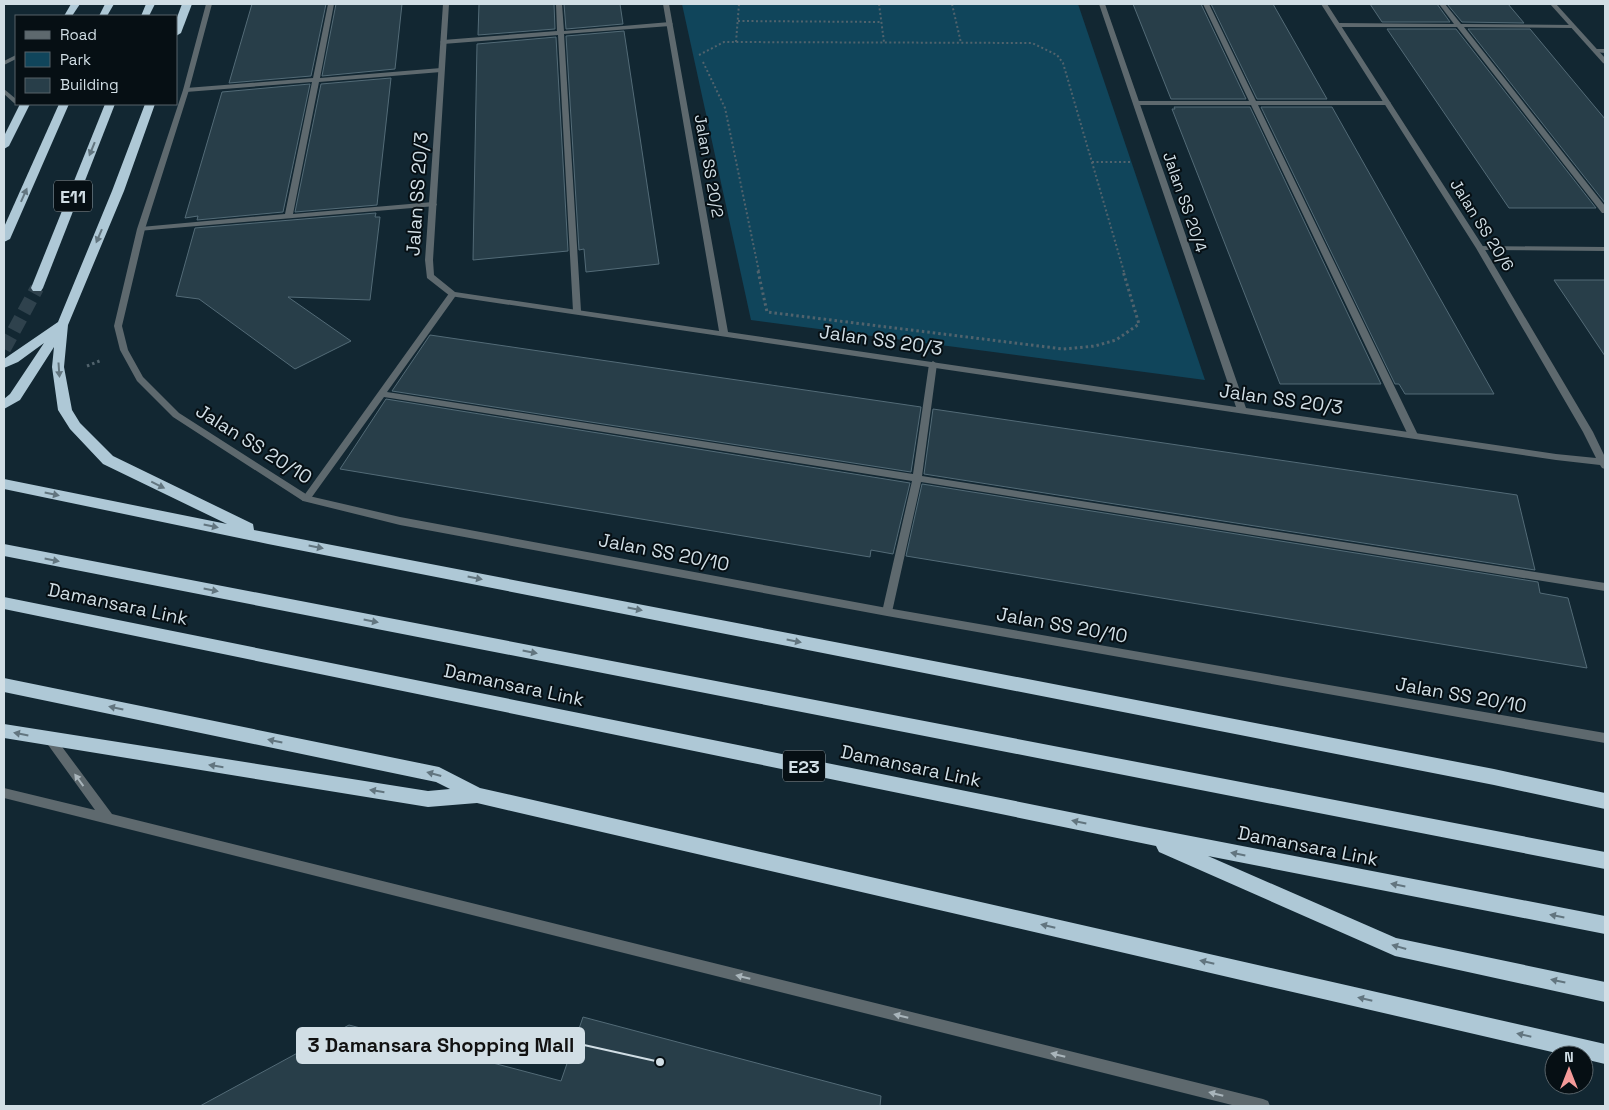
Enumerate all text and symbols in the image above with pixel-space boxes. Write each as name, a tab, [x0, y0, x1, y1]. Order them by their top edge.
legend	[15, 15, 178, 105]
text: Road	[60, 25, 97, 44]
text: Park	[60, 50, 91, 69]
text: Building	[60, 75, 119, 94]
street label: Jalan SS 20/2	[690, 113, 728, 219]
street label: Jalan SS 20/3	[400, 131, 434, 257]
one-way arrow	[88, 142, 96, 157]
street label: Jalan SS 20/4	[1158, 149, 1212, 255]
street label: Jalan SS 20/6	[1445, 175, 1519, 275]
road number: E11	[54, 180, 92, 212]
one-way arrow	[20, 188, 28, 202]
one-way arrow	[95, 229, 103, 243]
street label: Jalan SS 20/3	[818, 319, 944, 361]
one-way arrow	[56, 363, 64, 379]
street label: Jalan SS 20/3	[1218, 378, 1344, 420]
street label: Jalan SS 20/10	[191, 398, 317, 490]
one-way arrow	[151, 481, 165, 489]
one-way arrow	[44, 490, 60, 498]
one-way arrow	[203, 522, 218, 530]
street label: Jalan SS 20/10	[596, 527, 732, 577]
one-way arrow	[308, 544, 324, 552]
one-way arrow	[44, 556, 60, 564]
one-way arrow	[468, 575, 484, 583]
street label: Damansara Link	[46, 577, 190, 631]
one-way arrow	[204, 587, 220, 595]
street label: Jalan SS 20/10	[994, 601, 1130, 649]
one-way arrow	[627, 606, 643, 614]
one-way arrow	[363, 618, 379, 626]
one-way arrow	[787, 637, 803, 645]
one-way arrow	[523, 649, 539, 657]
street label: Damansara Link	[442, 658, 586, 712]
street label: Jalan SS 20/10	[1393, 671, 1529, 719]
one-way arrow	[107, 703, 123, 711]
one-way arrow	[14, 730, 29, 738]
one-way arrow	[266, 736, 282, 744]
street label: Damansara Link	[839, 739, 983, 793]
road number: E23	[783, 750, 825, 781]
one-way arrow	[208, 761, 224, 769]
one-way arrow	[426, 770, 441, 778]
one-way arrow	[74, 773, 84, 787]
one-way arrow	[369, 787, 385, 795]
one-way arrow	[1071, 818, 1087, 826]
street label: Damansara Link	[1236, 820, 1380, 872]
one-way arrow	[1230, 849, 1246, 857]
one-way arrow	[1389, 880, 1405, 888]
one-way arrow	[1549, 911, 1565, 919]
one-way arrow	[1041, 922, 1056, 930]
one-way arrow	[1391, 942, 1406, 950]
one-way arrow	[1198, 958, 1214, 966]
one-way arrow	[735, 973, 750, 981]
one-way arrow	[1549, 977, 1565, 985]
one-way arrow	[1358, 995, 1373, 1003]
one-way arrow	[893, 1012, 908, 1020]
callout: 3 Damansara Shopping Mall	[297, 1028, 584, 1063]
one-way arrow	[1516, 1031, 1531, 1039]
text: 3 Damansara Shopping Mall	[308, 1032, 574, 1058]
north arrow	[1544, 1045, 1594, 1095]
text: N	[1564, 1048, 1574, 1066]
one-way arrow	[1051, 1051, 1066, 1059]
one-way arrow	[1209, 1090, 1224, 1098]

